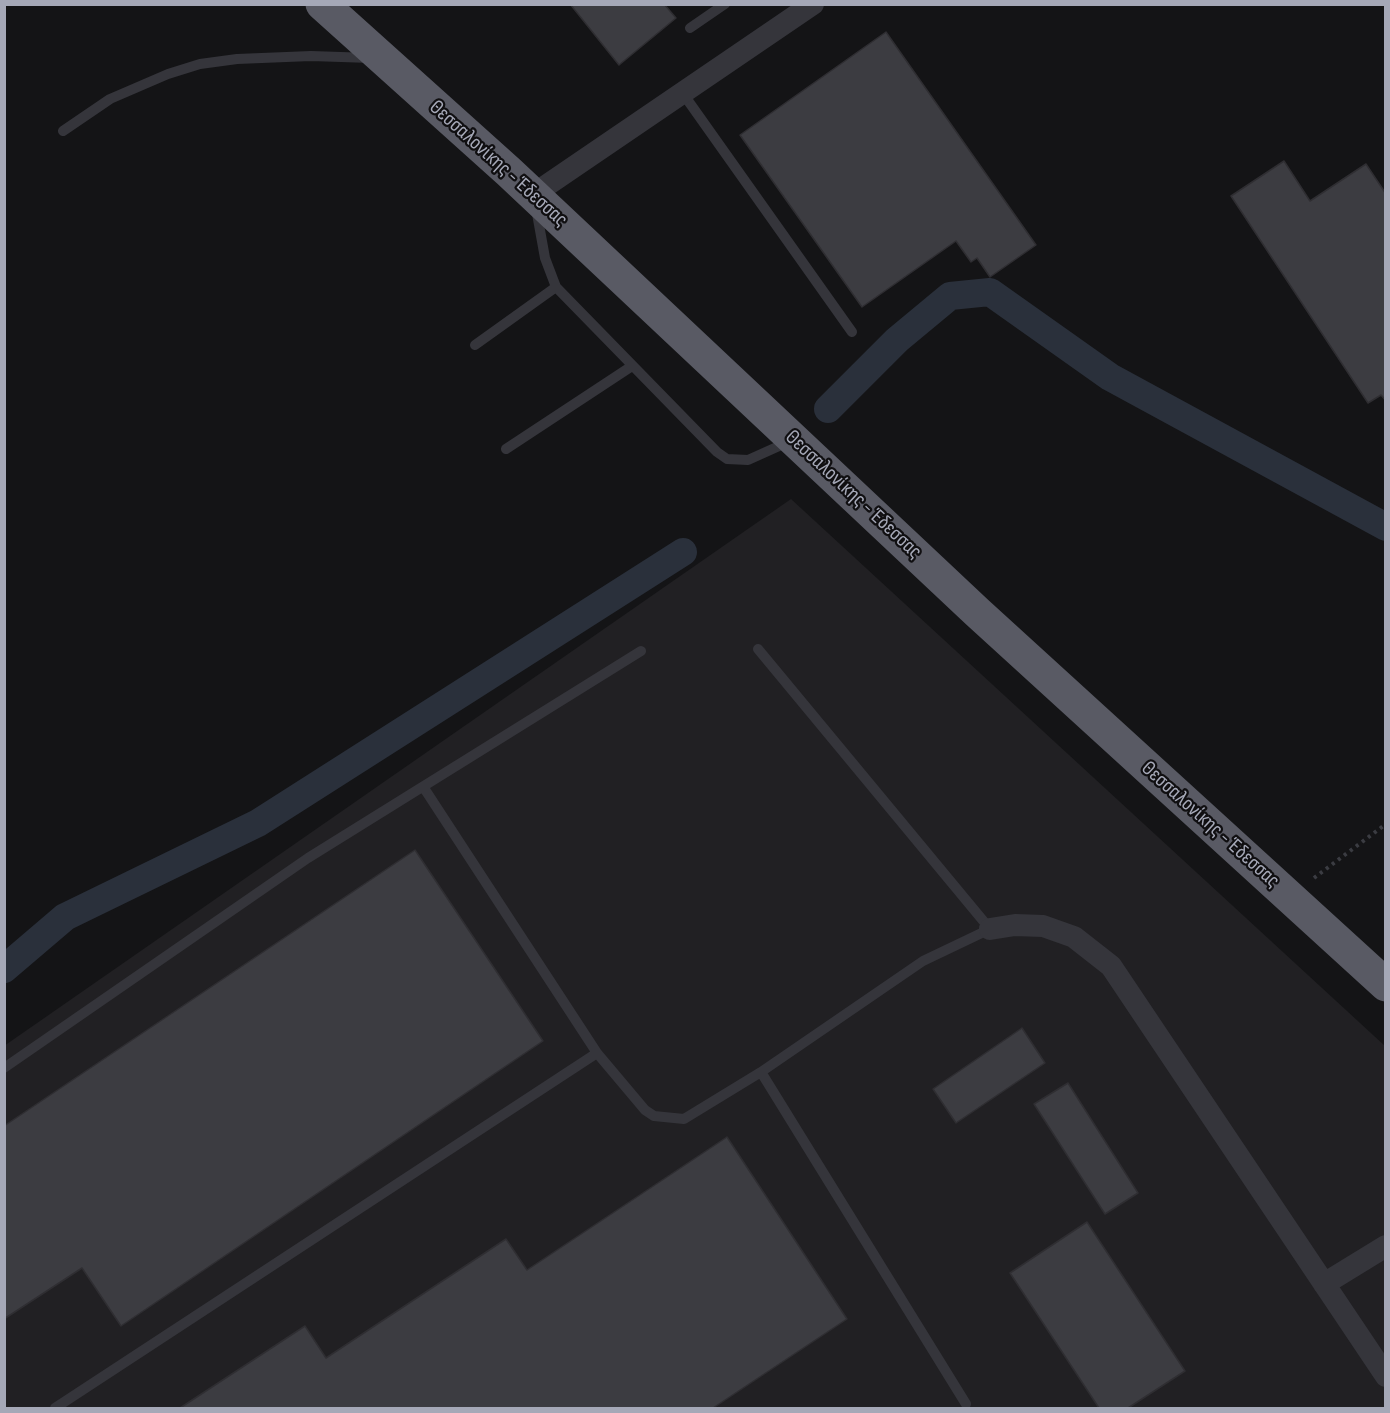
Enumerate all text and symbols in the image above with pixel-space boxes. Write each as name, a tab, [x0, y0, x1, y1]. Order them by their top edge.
street label: Θεσσαλονίκης - Έδεσσας	[424, 95, 572, 233]
street label: Θεσσαλονίκης - Έδεσσας	[780, 425, 926, 565]
street label: Θεσσαλονίκης - Έδεσσας	[1136, 756, 1284, 894]

